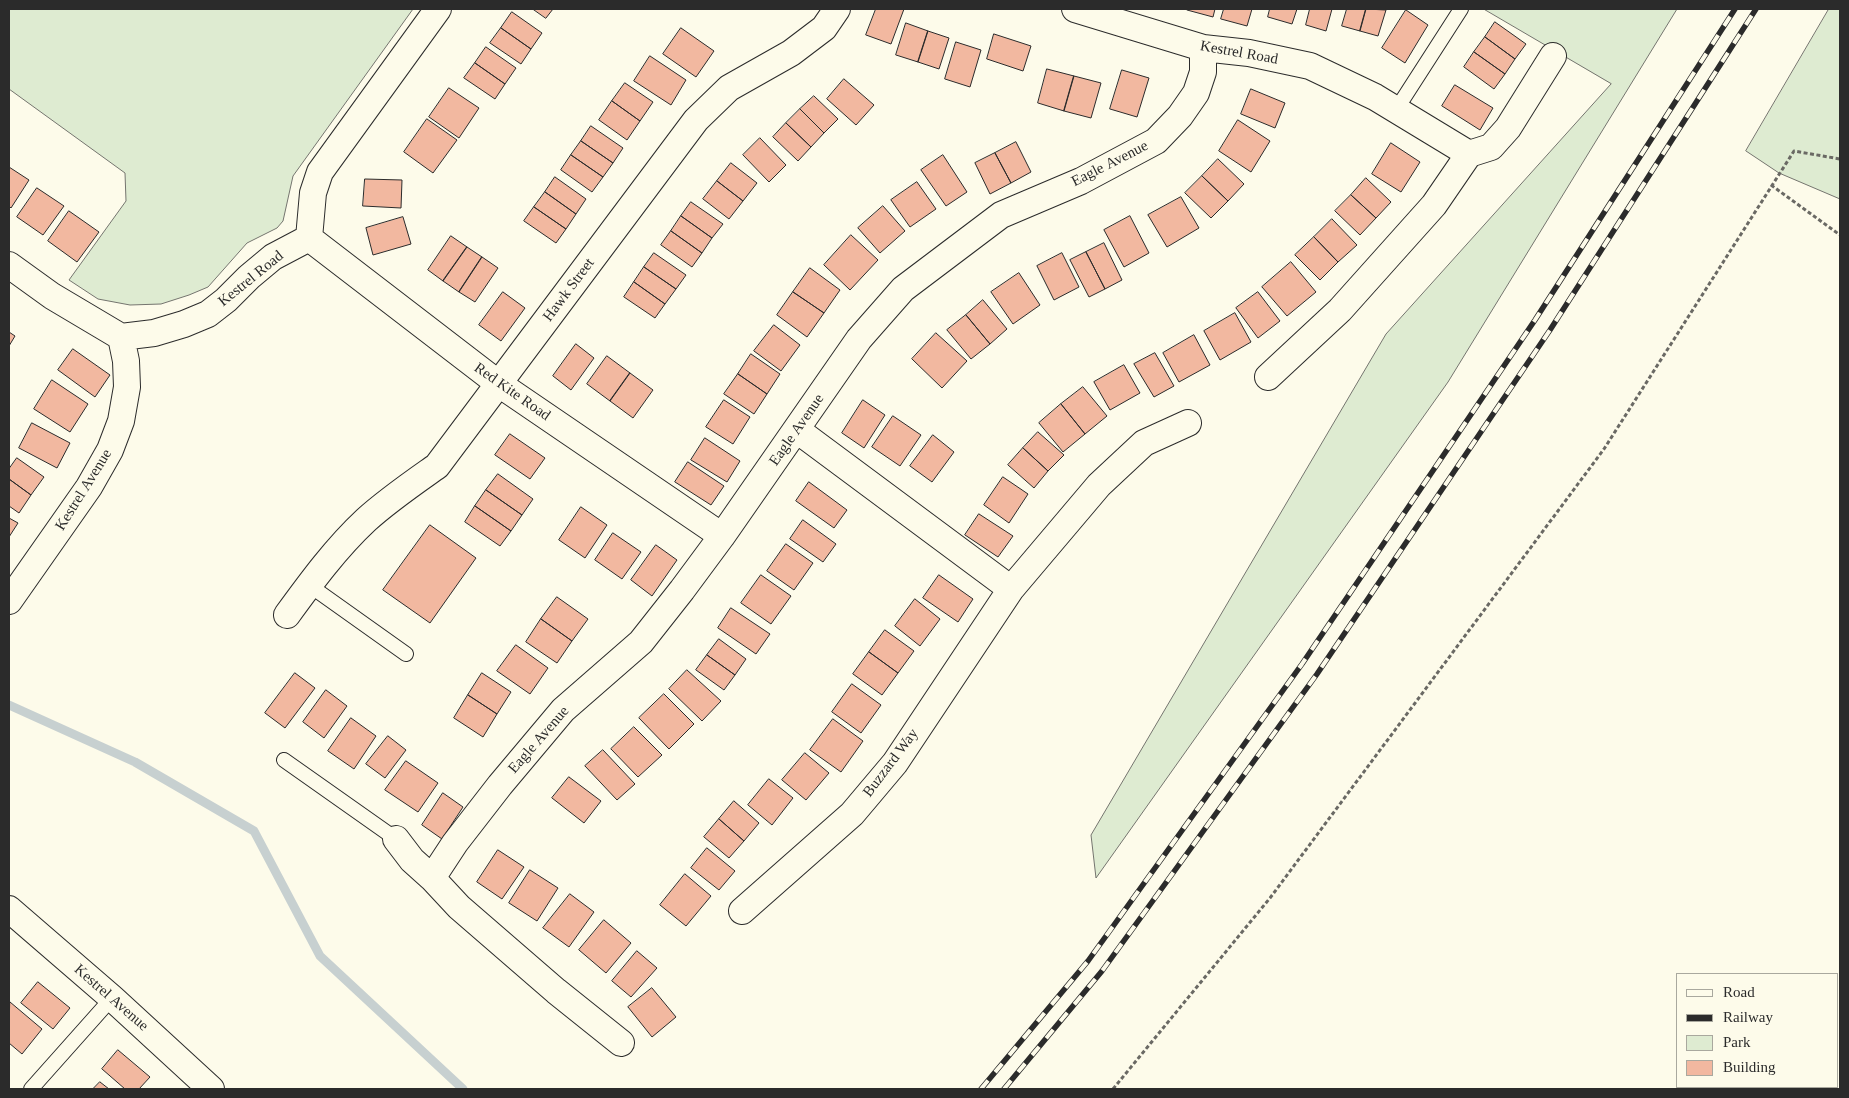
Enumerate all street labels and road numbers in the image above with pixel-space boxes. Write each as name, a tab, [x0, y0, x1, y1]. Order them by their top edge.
street label: Kestrel Road	[1199, 37, 1279, 69]
street label: Eagle Avenue	[1069, 137, 1151, 191]
street label: Kestrel Road	[215, 247, 287, 311]
street label: Hawk Street	[539, 255, 599, 325]
street label: Red Kite Road	[470, 359, 554, 425]
street label: Eagle Avenue	[766, 391, 828, 469]
street label: Kestrel Avenue	[52, 446, 116, 534]
street label: Eagle Avenue	[505, 703, 573, 777]
street label: Buzzard Way	[859, 725, 923, 801]
street label: Kestrel Avenue	[70, 961, 152, 1035]

